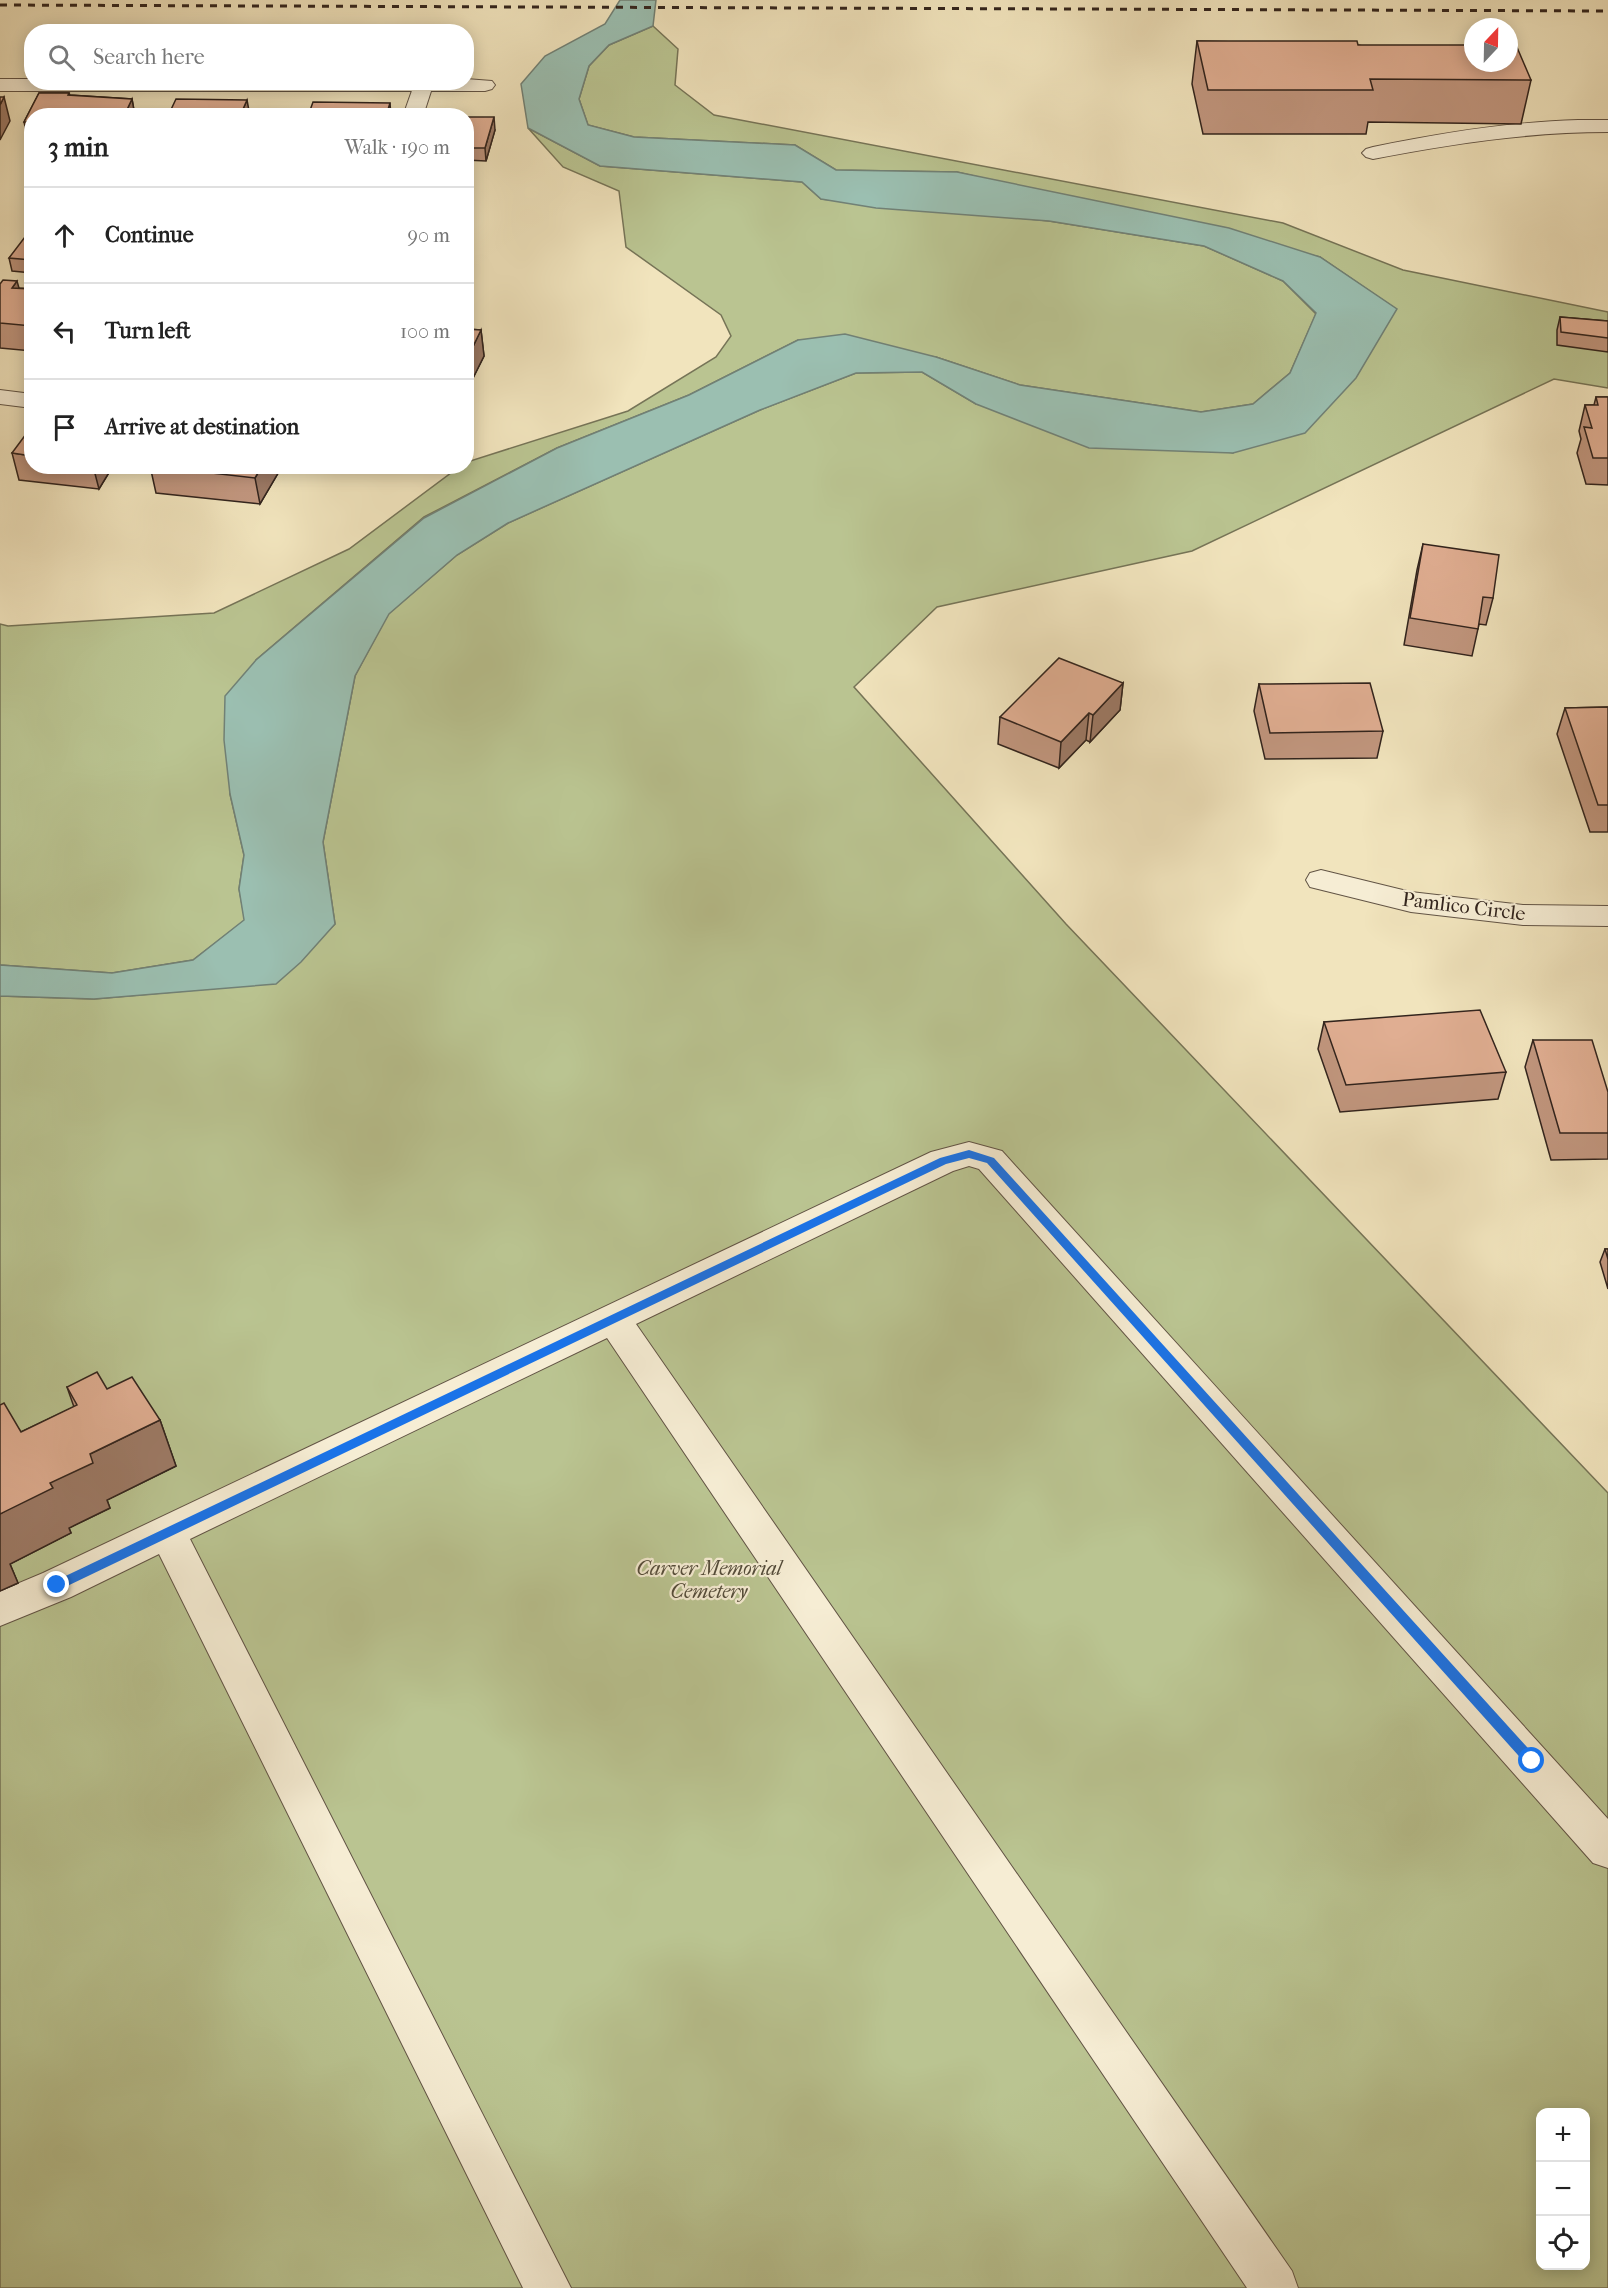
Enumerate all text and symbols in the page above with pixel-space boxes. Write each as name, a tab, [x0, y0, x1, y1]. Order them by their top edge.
north arrow	[1464, 18, 1518, 72]
search box	[24, 24, 474, 90]
icon: search	[45, 41, 78, 74]
text: Search here	[93, 44, 205, 70]
text: 3 min	[48, 132, 109, 163]
text: Walk · 190 m	[344, 136, 450, 159]
icon: ahead	[48, 219, 81, 252]
text: Continue	[105, 222, 194, 248]
text: 90 m	[408, 224, 450, 247]
icon: left	[48, 315, 81, 348]
text: Turn left	[105, 318, 191, 344]
text: 100 m	[400, 320, 450, 343]
icon: arrive	[48, 411, 81, 444]
text: Arrive at destination	[105, 414, 299, 440]
street label: Pamlico Circle	[1401, 888, 1527, 925]
park label: Carver Memorial Cemetery	[636, 1557, 784, 1603]
route end	[43, 1571, 69, 1597]
route start	[1518, 1747, 1544, 1773]
map controls	[1536, 2108, 1590, 2270]
button: +	[1536, 2108, 1590, 2162]
button: −	[1536, 2162, 1590, 2216]
button: locate	[1536, 2216, 1590, 2270]

